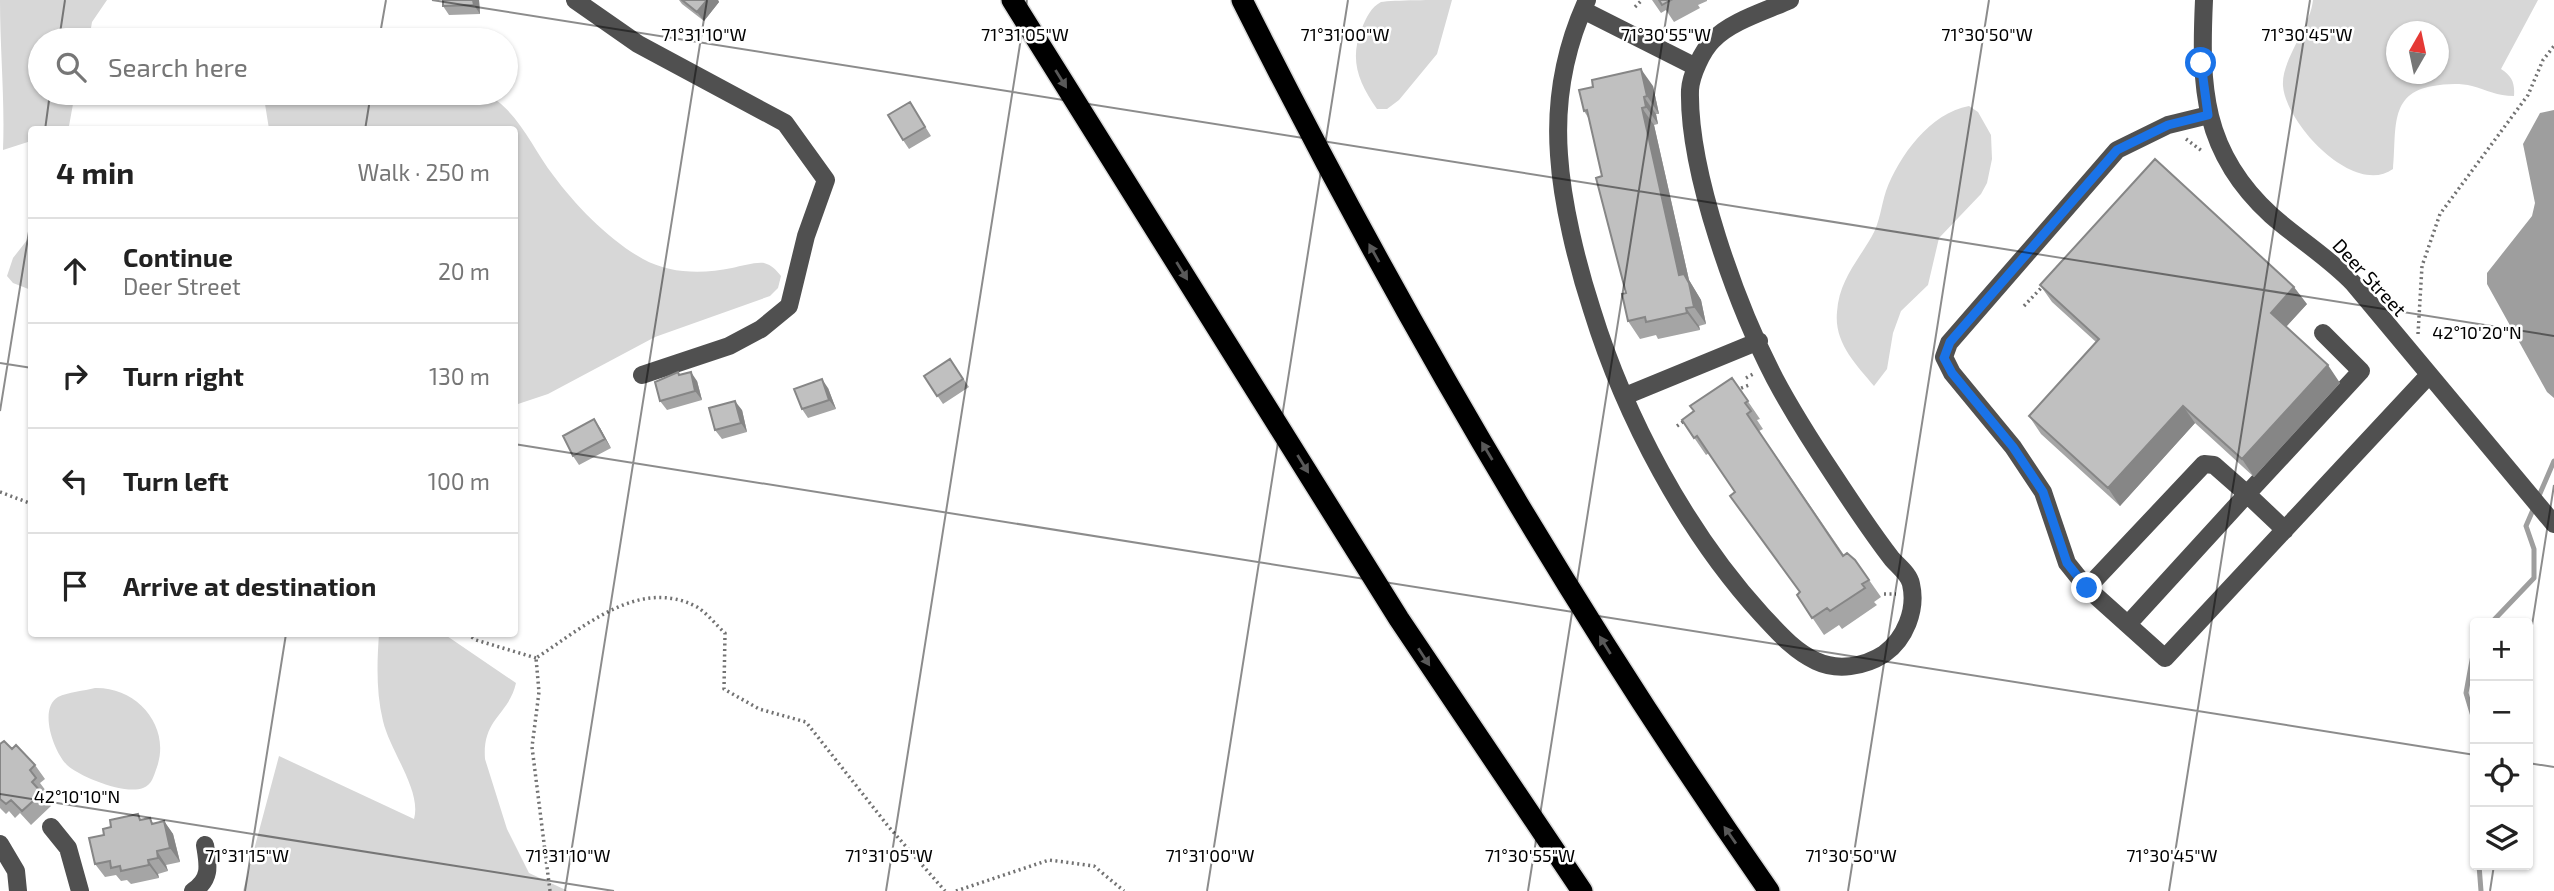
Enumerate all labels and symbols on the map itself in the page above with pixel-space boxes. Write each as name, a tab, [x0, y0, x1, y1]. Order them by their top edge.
north arrow	[2386, 21, 2449, 84]
text: 71°31'10"W	[661, 23, 747, 45]
text: 71°31'05"W	[981, 23, 1069, 45]
text: 71°31'00"W	[1301, 23, 1389, 45]
text: 71°30'55"W	[1621, 23, 1711, 45]
text: 71°30'50"W	[1941, 23, 2033, 45]
text: 71°30'45"W	[2261, 23, 2353, 45]
route start	[2185, 47, 2216, 78]
one-way arrow	[1055, 69, 1068, 88]
street label: Deer Street	[2328, 234, 2412, 320]
one-way arrow	[1368, 243, 1380, 263]
one-way arrow	[1176, 262, 1189, 281]
text: 42°10'20"N	[2432, 321, 2522, 343]
one-way arrow	[1480, 441, 1493, 460]
one-way arrow	[1297, 454, 1310, 474]
route end	[2071, 572, 2102, 603]
one-way arrow	[1598, 635, 1611, 655]
one-way arrow	[1418, 647, 1431, 666]
text: 42°10'10"N	[34, 785, 120, 807]
one-way arrow	[1723, 826, 1737, 844]
text: 71°31'15"W	[205, 844, 289, 866]
text: 71°31'10"W	[525, 844, 611, 866]
text: 71°31'05"W	[845, 844, 933, 866]
text: 71°31'00"W	[1166, 844, 1254, 866]
text: 71°30'55"W	[1485, 844, 1575, 866]
text: 71°30'50"W	[1805, 844, 1897, 866]
text: 71°30'45"W	[2126, 844, 2218, 866]

